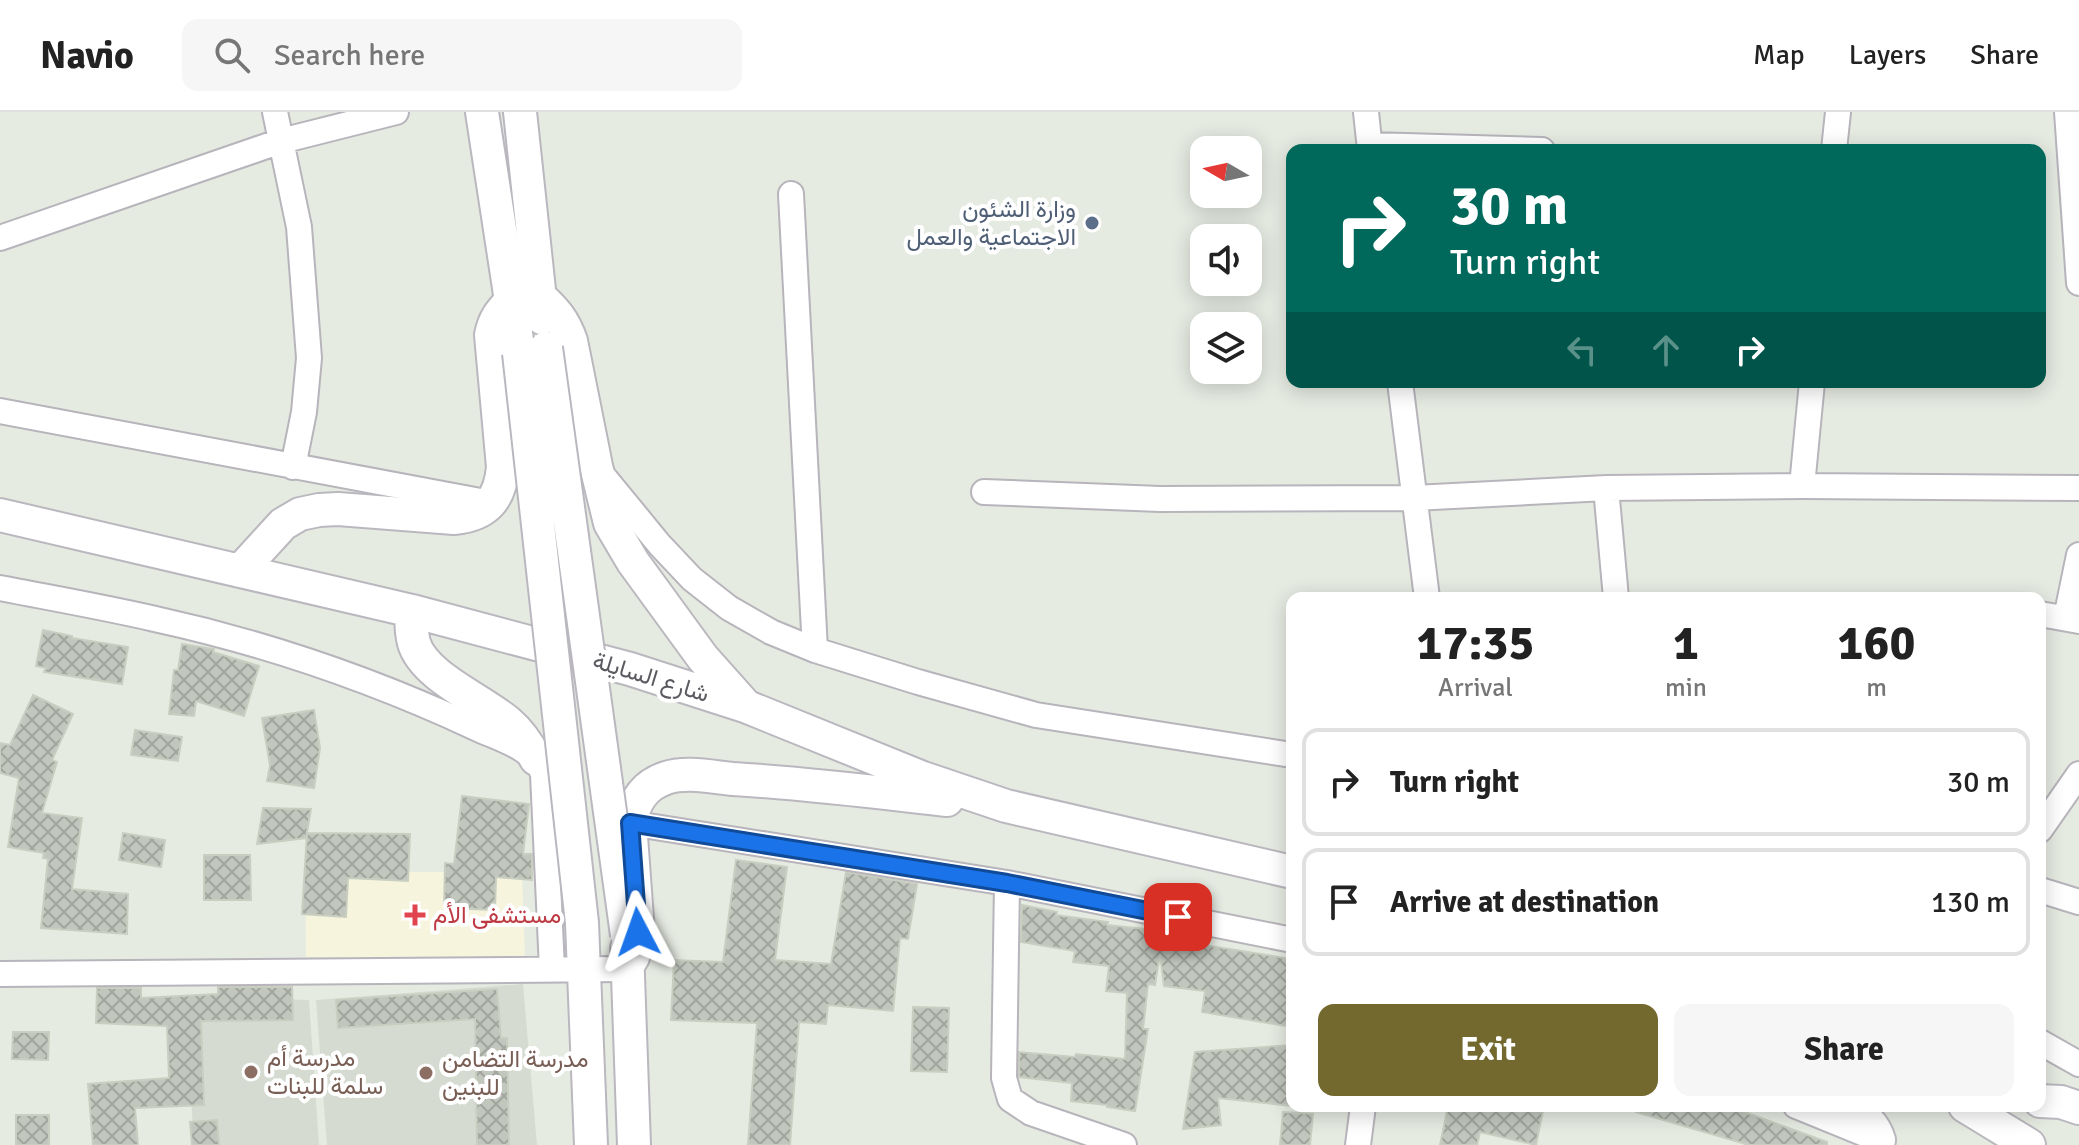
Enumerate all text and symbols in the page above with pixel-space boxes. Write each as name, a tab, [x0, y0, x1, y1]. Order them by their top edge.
search box	[182, 19, 742, 91]
text: Navio	[40, 32, 134, 79]
icon: search	[210, 33, 254, 77]
text: Search here	[274, 37, 425, 74]
text: Map	[1753, 38, 1805, 72]
text: Layers	[1849, 38, 1926, 72]
text: Share	[1970, 38, 2039, 72]
north arrow	[1190, 136, 1262, 208]
map controls	[1190, 136, 1262, 384]
text: 30 m	[1450, 171, 1568, 240]
icon: right	[1318, 176, 1422, 280]
place label: وزارة الشئون الاجتماعية والعمل	[906, 194, 1076, 252]
marker: وزارة الشئون الاجتماعية والعمل	[1083, 214, 1101, 232]
button: sound	[1190, 224, 1262, 296]
text: Turn right	[1450, 240, 1600, 285]
button: layers	[1190, 312, 1262, 384]
icon: left	[1560, 328, 1604, 372]
icon: ahead	[1644, 328, 1688, 372]
icon: right	[1728, 328, 1772, 372]
text: 17:35	[1417, 614, 1534, 673]
text: 1	[1673, 614, 1699, 673]
text: 160	[1838, 614, 1915, 673]
street label: شارع السايلة	[589, 645, 713, 710]
text: Arrival	[1438, 672, 1513, 704]
text: min	[1665, 672, 1707, 704]
text: m	[1866, 672, 1887, 704]
icon: right	[1322, 760, 1366, 804]
text: Turn right	[1390, 764, 1519, 801]
text: 30 m	[1947, 764, 2010, 801]
icon: arrive	[1322, 880, 1366, 924]
pin	[1144, 883, 1212, 951]
text: Arrive at destination	[1390, 884, 1659, 921]
text: 130 m	[1931, 884, 2010, 921]
position arrow	[596, 890, 680, 974]
icon: arrive	[1156, 895, 1200, 939]
place label: مستشفى الأم	[433, 900, 561, 931]
marker: مستشفى الأم	[404, 904, 426, 926]
button: Exit	[1318, 1004, 1658, 1096]
button: Share	[1674, 1004, 2014, 1096]
place label: مدرسة أم سلمة للبنات	[267, 1043, 383, 1101]
place label: مدرسة التضامن للبنين	[442, 1044, 589, 1102]
marker: مدرسة أم سلمة للبنات	[242, 1063, 260, 1081]
marker: مدرسة التضامن للبنين	[417, 1064, 435, 1082]

